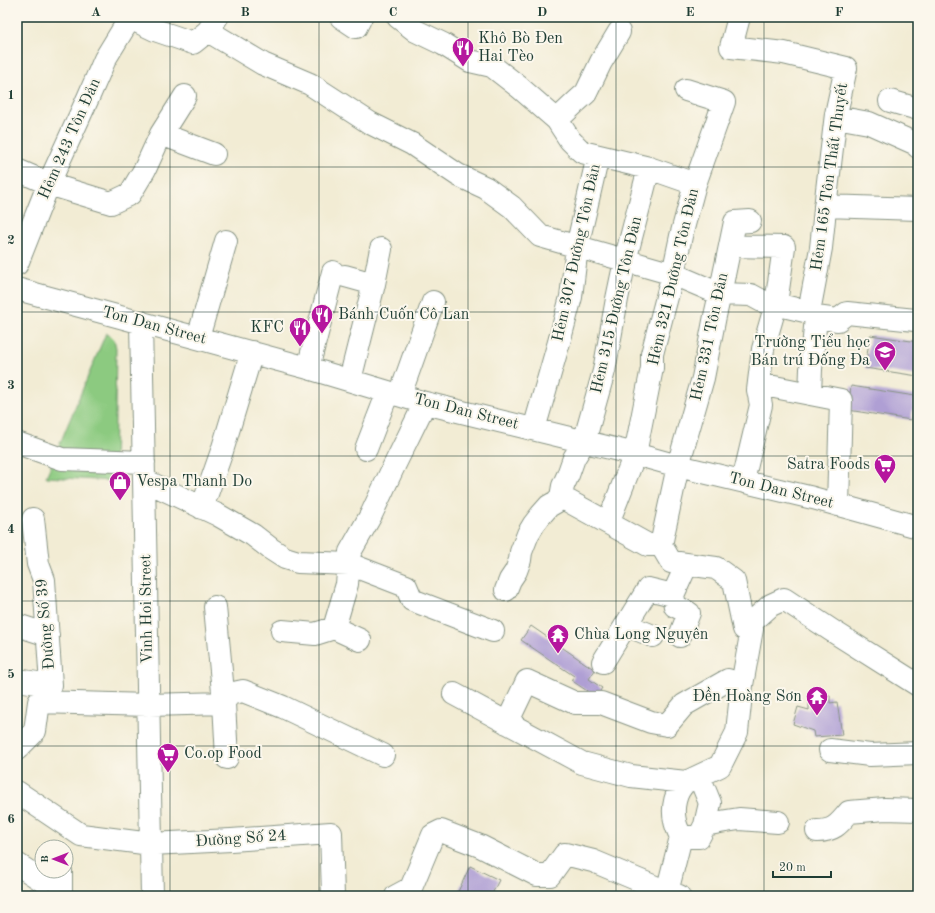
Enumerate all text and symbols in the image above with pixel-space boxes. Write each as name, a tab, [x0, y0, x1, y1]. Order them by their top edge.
text: A	[91, 6, 101, 19]
text: B	[240, 6, 250, 19]
text: C	[389, 6, 397, 19]
text: D	[537, 6, 547, 19]
text: E	[686, 6, 695, 19]
text: F	[835, 6, 844, 19]
place label: Khô Bò Đen Hai Tèo	[478, 31, 563, 65]
restaurant icon: Khô Bò Đen Hai Tèo	[450, 35, 476, 68]
street label: Hẻm 243 Tôn Đản	[36, 76, 104, 202]
street label: Hẻm 165 Tôn Thất Thuyết	[807, 81, 851, 272]
text: 1	[7, 89, 15, 102]
street label: Hẻm 307 Đường Tôn Đản	[550, 162, 604, 343]
street label: Hẻm 321 Đường Tôn Đản	[646, 187, 702, 367]
street label: Hẻm 315 Đường Tôn Đản	[589, 215, 645, 395]
text: 2	[7, 234, 15, 247]
street label: Hẻm 331 Tôn Đản	[689, 271, 731, 403]
restaurant icon: Bánh Cuốn Cô Lan	[309, 302, 335, 335]
street label: Ton Dan Street	[100, 304, 208, 348]
place label: Bánh Cuốn Cô Lan	[338, 305, 470, 323]
restaurant icon: KFC	[287, 315, 313, 348]
place label: KFC	[250, 320, 284, 336]
place label: Trường Tiểu học Bán trú Đống Đa	[751, 333, 870, 369]
school or university icon: Trường Tiểu học Bán trú Đống Đa	[872, 339, 898, 372]
text: 3	[7, 379, 15, 392]
street label: Ton Dan Street	[412, 391, 520, 433]
supermarket icon: Satra Foods	[872, 452, 898, 485]
place label: Satra Foods	[787, 457, 870, 473]
shop icon: Vespa Thanh Do	[107, 469, 133, 502]
street label: Ton Dan Street	[727, 470, 835, 512]
place label: Vespa Thanh Do	[136, 474, 252, 490]
text: 4	[7, 523, 15, 536]
street label: Vinh Hoi Street	[138, 554, 156, 664]
street label: Đường Số 39	[32, 578, 58, 670]
temple icon: Chùa Long Nguyên	[545, 622, 571, 655]
place label: Chùa Long Nguyên	[574, 627, 709, 643]
text: 5	[7, 668, 15, 681]
temple icon: Đền Hoàng Sơn	[804, 684, 830, 717]
place label: Đền Hoàng Sơn	[693, 686, 802, 705]
supermarket icon: Co.op Food	[155, 741, 181, 774]
place label: Co.op Food	[184, 746, 262, 762]
text: 6	[7, 813, 15, 826]
street label: Đường Số 24	[195, 826, 287, 850]
north arrow	[34, 839, 74, 879]
scale bar	[773, 853, 831, 879]
text: B	[40, 855, 51, 863]
text: 20 m	[779, 862, 806, 874]

